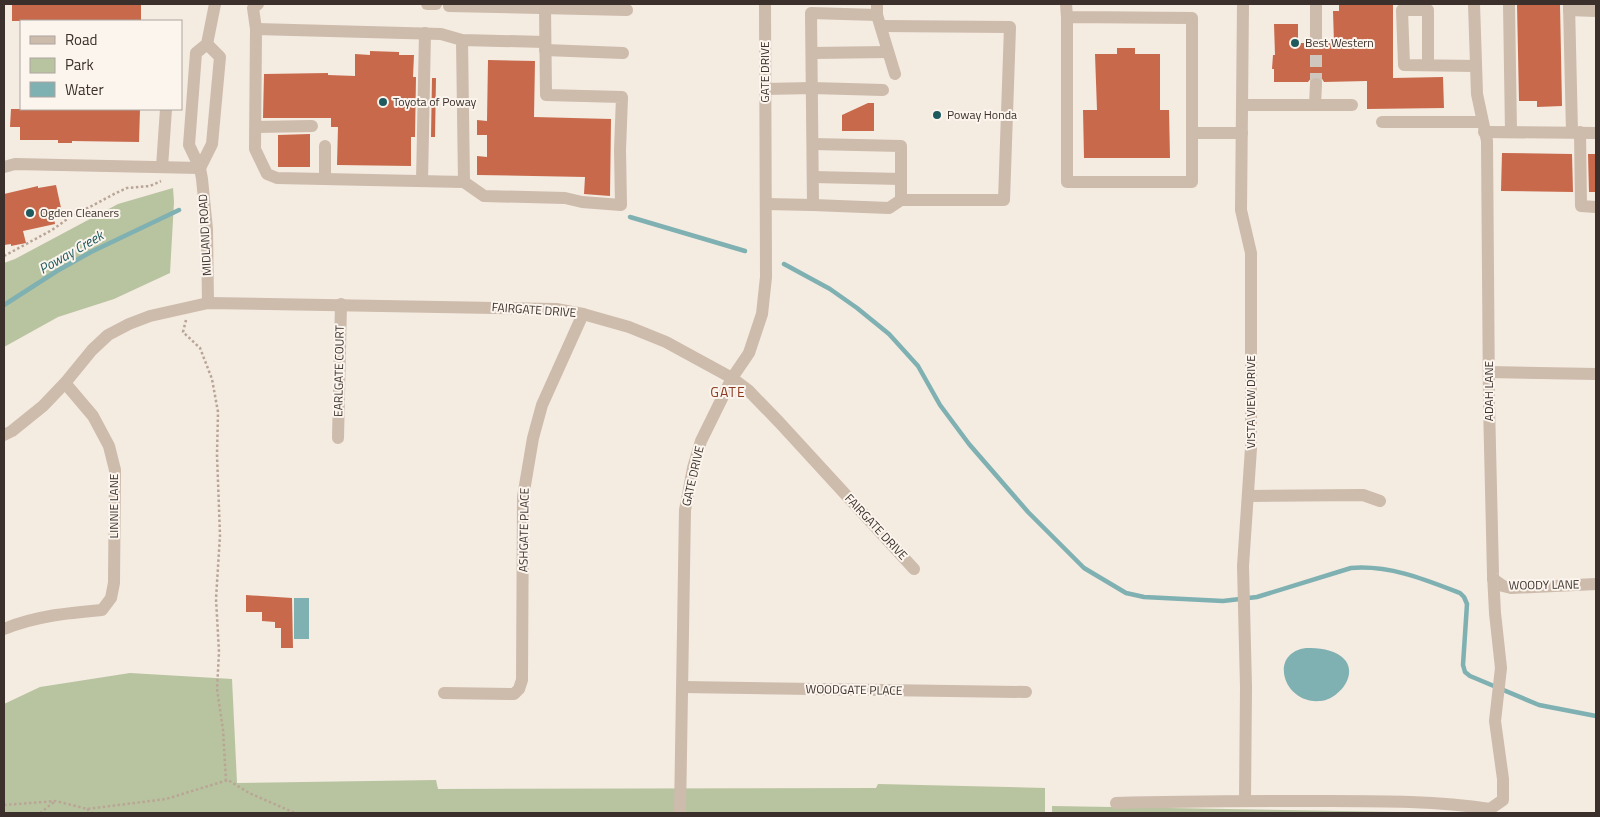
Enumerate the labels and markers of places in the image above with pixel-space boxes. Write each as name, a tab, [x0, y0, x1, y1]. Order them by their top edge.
place label: Best Western	[1305, 33, 1374, 52]
marker: Best Western	[1289, 37, 1301, 49]
place label: Toyota of Poway	[393, 92, 477, 111]
marker: Toyota of Poway	[377, 96, 389, 108]
place label: Poway Honda	[947, 105, 1017, 124]
marker: Poway Honda	[931, 109, 943, 121]
place label: Ogden Cleaners	[40, 203, 120, 222]
marker: Ogden Cleaners	[24, 207, 36, 219]

